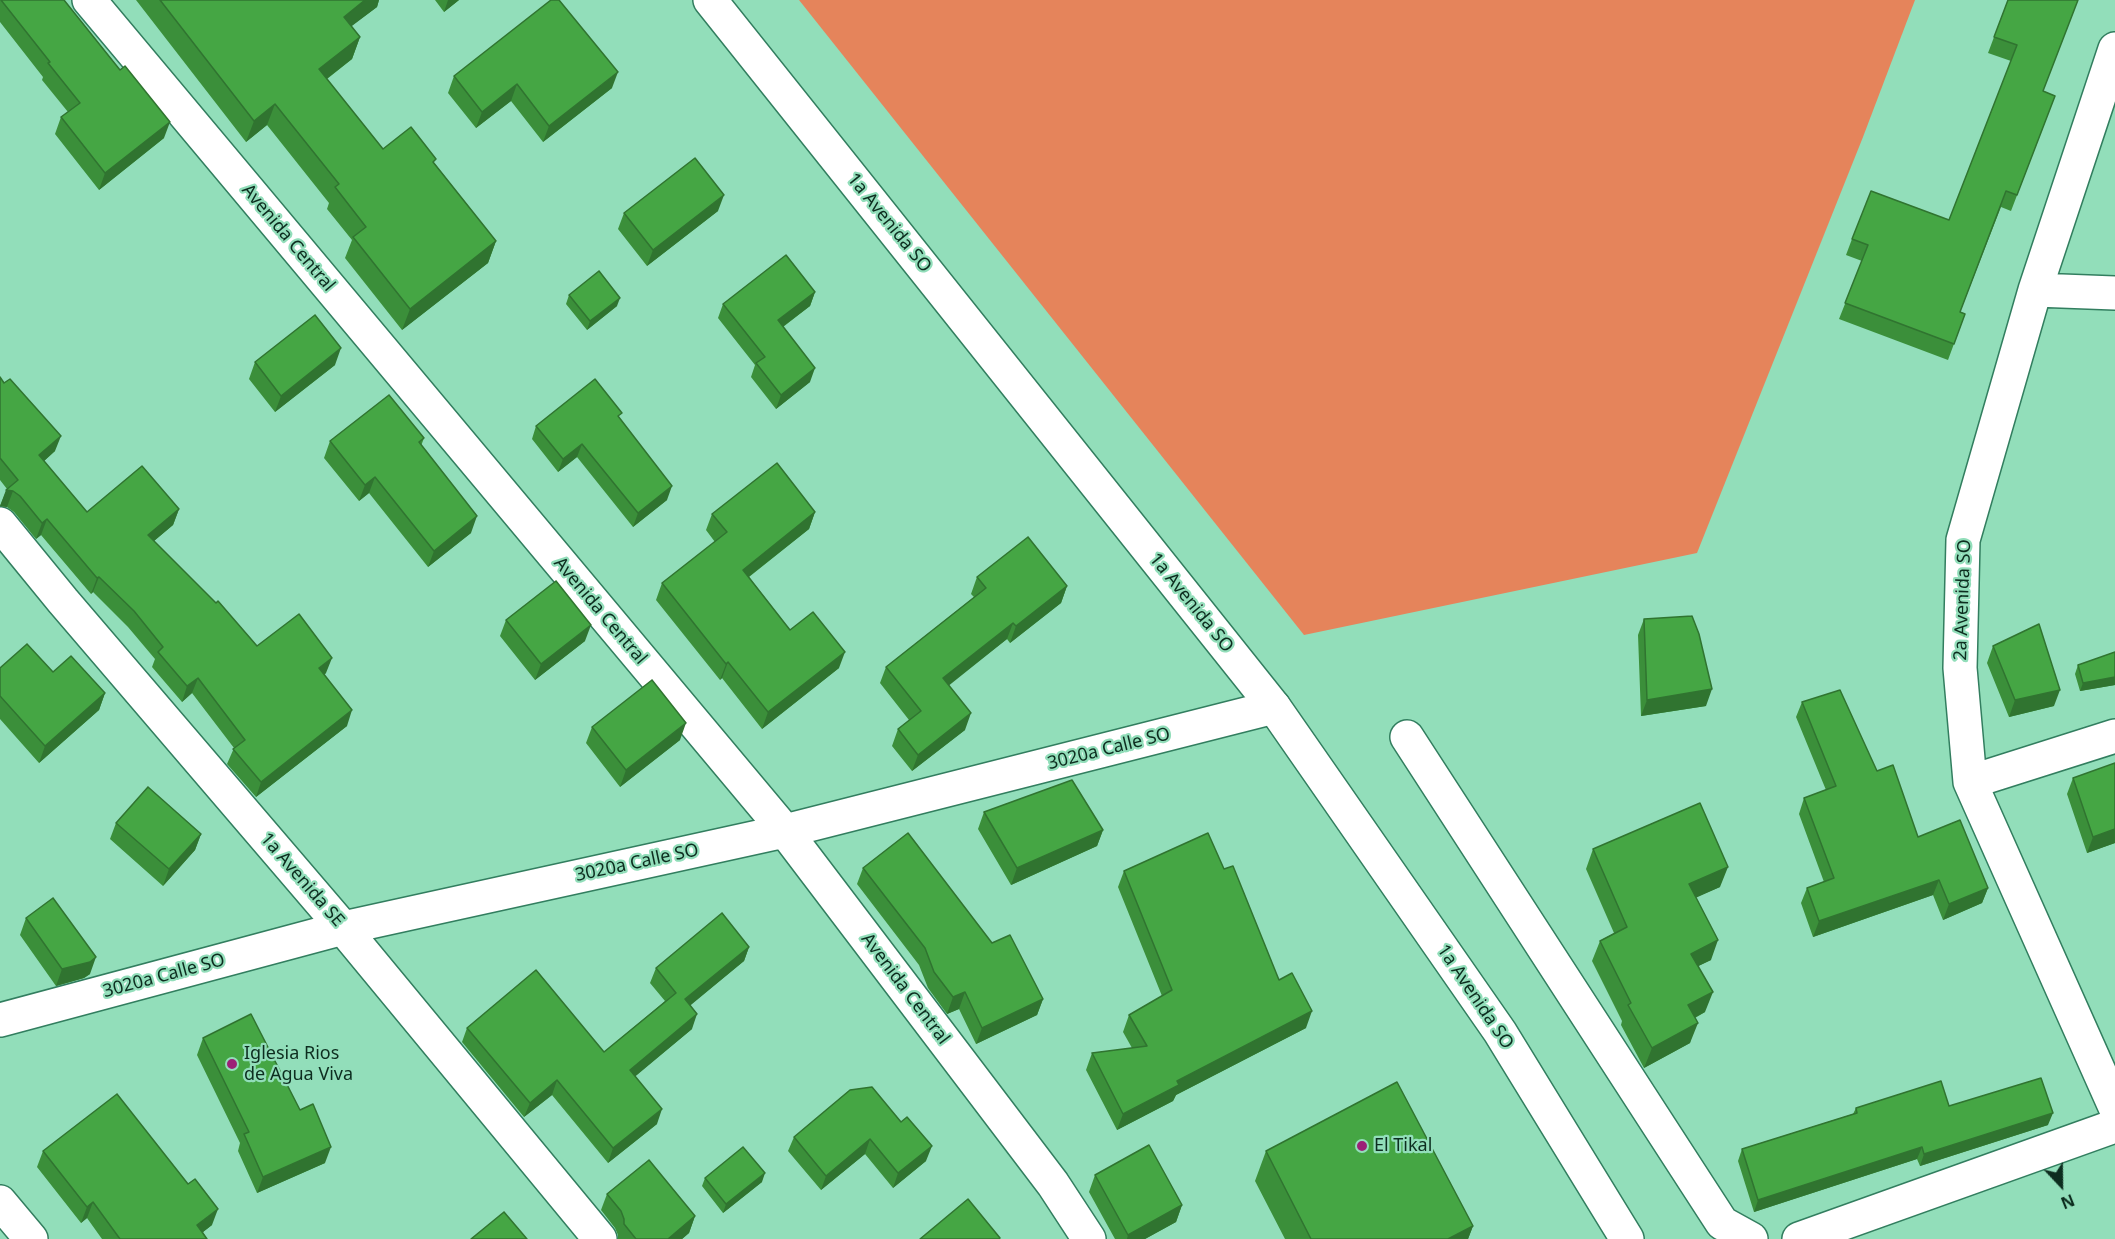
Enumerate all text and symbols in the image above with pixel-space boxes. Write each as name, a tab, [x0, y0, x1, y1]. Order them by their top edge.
street label: 1a Avenida SO	[842, 169, 936, 277]
street label: Avenida Central	[237, 180, 339, 296]
street label: 2a Avenida SO	[1950, 539, 1976, 661]
street label: 1a Avenida SO	[1144, 549, 1238, 657]
street label: Avenida Central	[549, 553, 651, 669]
street label: 3020a Calle SO	[1046, 723, 1172, 775]
street label: 1a Avenida SE	[255, 829, 349, 931]
street label: 3020a Calle SO	[573, 839, 701, 887]
street label: Avenida Central	[856, 929, 954, 1049]
street label: 1a Avenida SO	[1432, 941, 1518, 1053]
street label: 3020a Calle SO	[101, 949, 227, 1003]
place label: Iglesia Rios de Agua Viva	[244, 1043, 353, 1086]
marker: Iglesia Rios de Agua Viva	[225, 1057, 239, 1071]
place label: El Tikal	[1374, 1135, 1432, 1157]
marker: El Tikal	[1355, 1139, 1369, 1153]
north arrow	[2031, 1155, 2091, 1215]
text: N	[2058, 1189, 2078, 1214]

